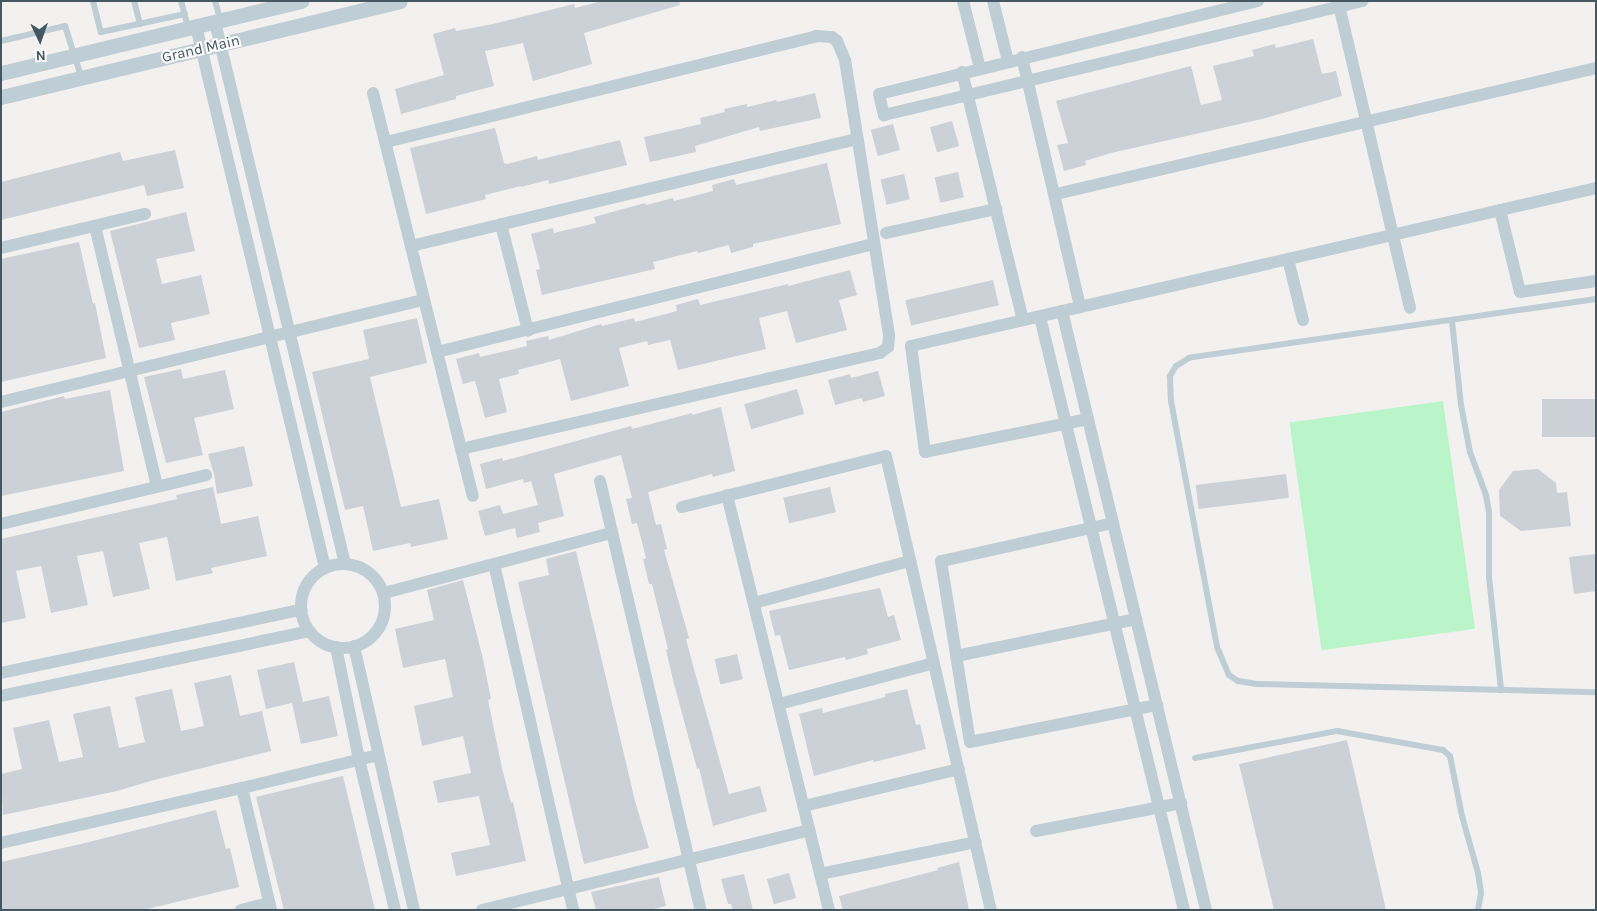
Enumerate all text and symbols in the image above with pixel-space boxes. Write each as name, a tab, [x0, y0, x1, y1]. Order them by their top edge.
north arrow	[15, 15, 65, 65]
street label: Grand Main	[160, 31, 242, 67]
text: N	[35, 47, 46, 64]

